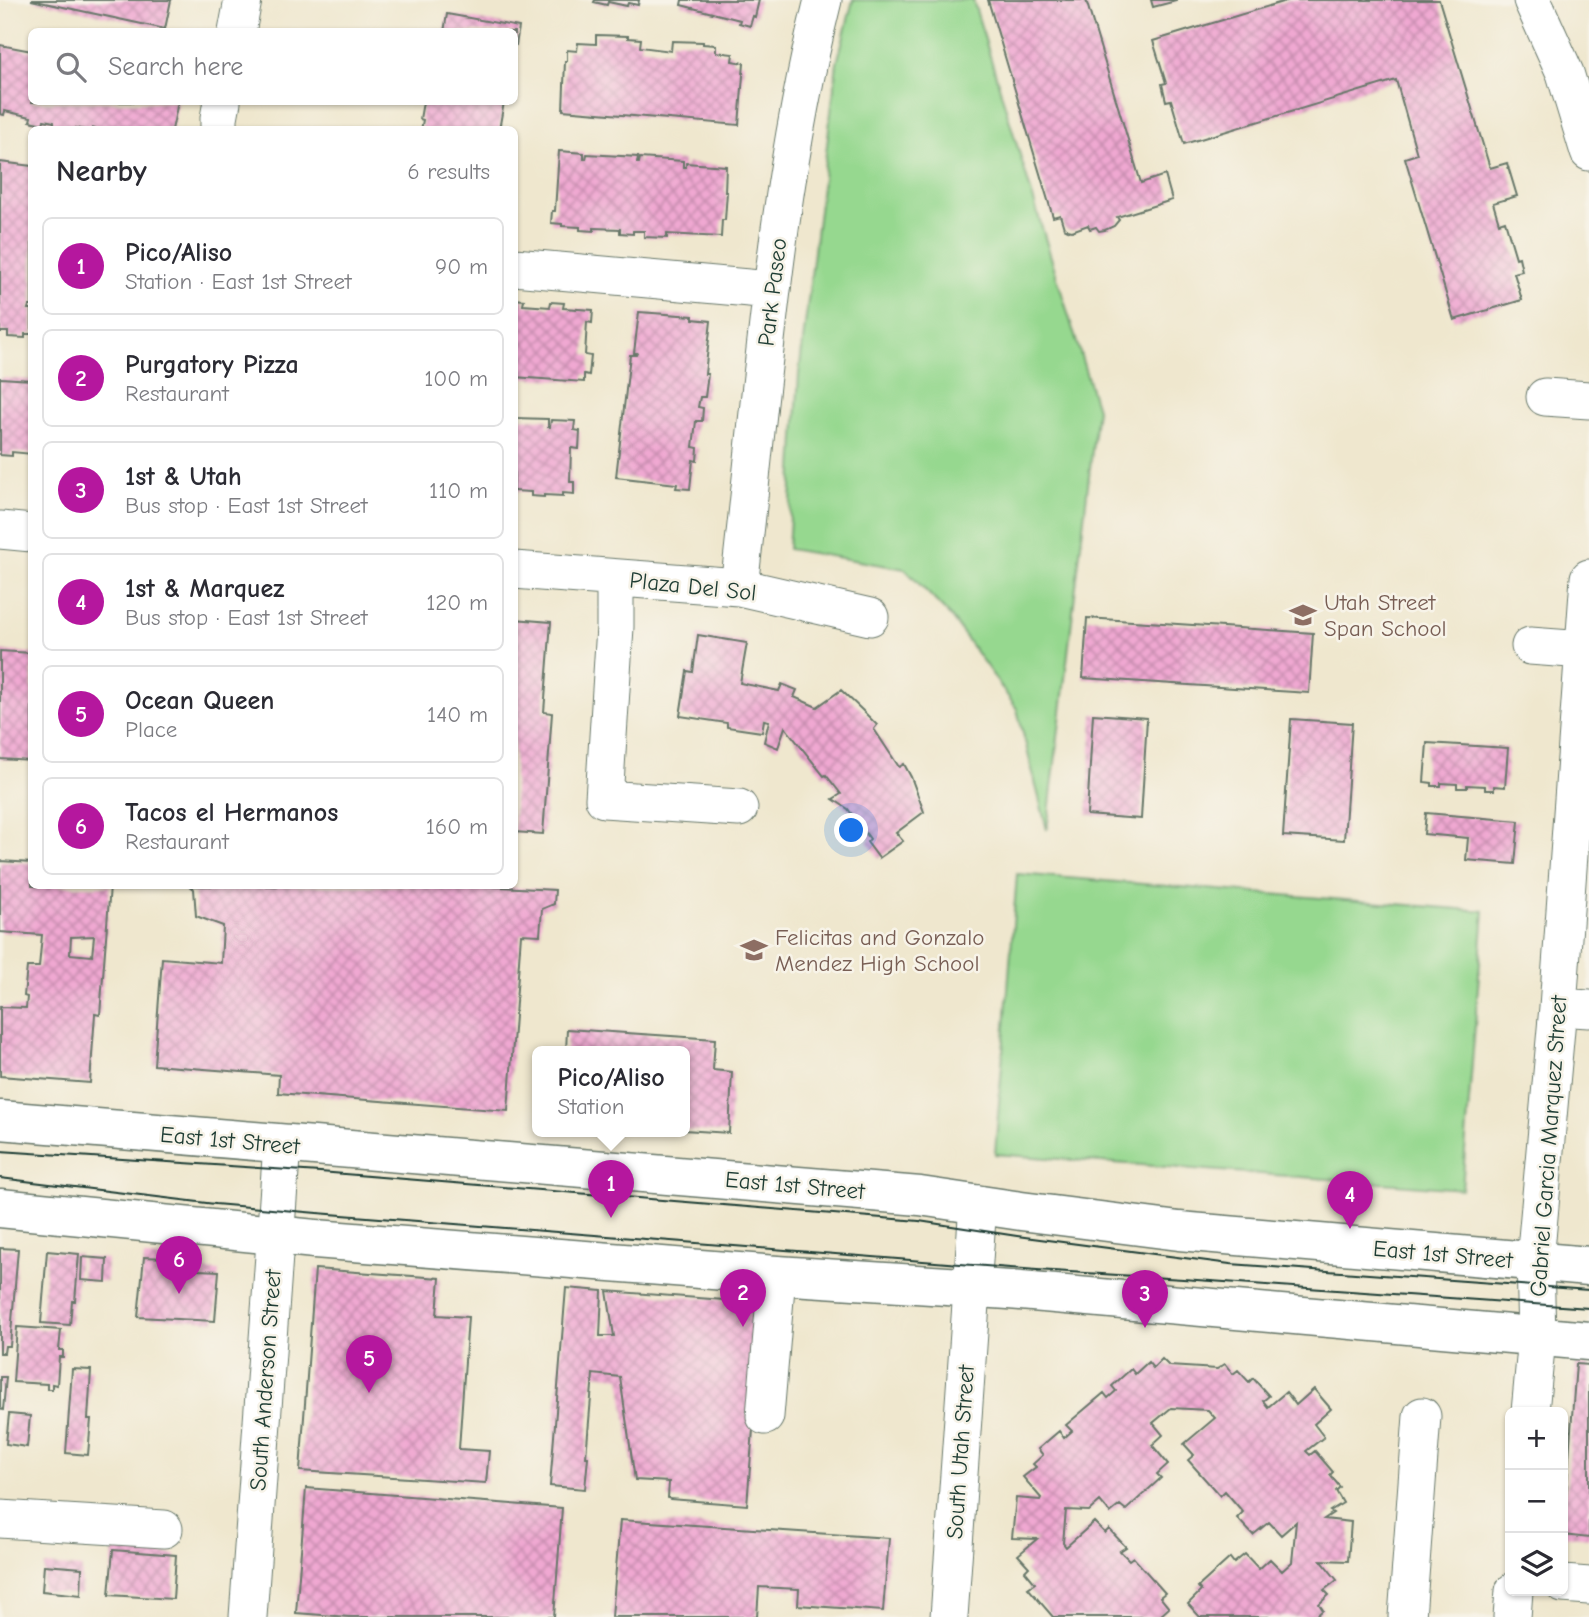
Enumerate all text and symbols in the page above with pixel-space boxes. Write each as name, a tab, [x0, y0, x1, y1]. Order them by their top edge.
search box	[28, 28, 518, 105]
icon: search	[52, 48, 90, 86]
text: Search here	[108, 52, 243, 82]
text: Nearby	[56, 154, 147, 189]
text: 6 results	[407, 158, 490, 185]
street label: Park Paseo	[752, 236, 793, 348]
text: Pico/Aliso	[125, 238, 232, 268]
text: 1	[76, 253, 86, 280]
text: 90 m	[435, 253, 488, 280]
text: Station · East 1st Street	[125, 268, 352, 295]
text: Purgatory Pizza	[125, 350, 299, 380]
text: 2	[75, 365, 87, 392]
text: 100 m	[424, 365, 488, 392]
text: Restaurant	[125, 380, 229, 407]
text: 1st & Utah	[125, 462, 242, 492]
text: 3	[75, 477, 87, 504]
text: 110 m	[429, 477, 488, 504]
text: Bus stop · East 1st Street	[125, 492, 368, 519]
street label: Plaza Del Sol	[628, 566, 758, 607]
text: 1st & Marquez	[125, 574, 285, 604]
text: 4	[76, 589, 86, 616]
text: 120 m	[426, 589, 488, 616]
place label: Utah Street Span School	[1324, 589, 1447, 642]
school or university icon: Utah Street Span School	[1288, 600, 1318, 630]
text: Bus stop · East 1st Street	[125, 604, 368, 631]
text: Ocean Queen	[125, 686, 274, 716]
text: 5	[75, 701, 87, 728]
text: 140 m	[427, 701, 488, 728]
text: Place	[125, 716, 177, 743]
text: Tacos el Hermanos	[125, 798, 338, 828]
text: 6	[75, 813, 87, 840]
text: 160 m	[426, 813, 488, 840]
your location	[834, 813, 868, 847]
text: Restaurant	[125, 828, 229, 855]
place label: Felicitas and Gonzalo Mendez High School	[775, 924, 984, 977]
school or university icon: Felicitas and Gonzalo Mendez High School	[739, 935, 769, 965]
street label: Gabriel Garcia Marquez Street	[1524, 993, 1573, 1298]
popup	[532, 1046, 690, 1137]
text: Pico/Aliso	[557, 1063, 665, 1093]
text: Station	[557, 1093, 625, 1120]
street label: East 1st Street	[159, 1121, 302, 1160]
pin: 1	[588, 1160, 634, 1218]
street label: East 1st Street	[724, 1166, 867, 1205]
pin: 4	[1327, 1171, 1373, 1229]
street label: East 1st Street	[1372, 1235, 1515, 1274]
pin: 6	[156, 1236, 202, 1294]
street label: South Anderson Street	[244, 1267, 287, 1492]
pin: 2	[720, 1269, 766, 1327]
pin: 3	[1122, 1270, 1168, 1328]
pin: 5	[346, 1335, 392, 1393]
street label: South Utah Street	[941, 1363, 980, 1540]
map controls	[1505, 1407, 1568, 1596]
button: +	[1505, 1407, 1568, 1470]
button: −	[1505, 1470, 1568, 1533]
button: layers	[1505, 1533, 1568, 1596]

